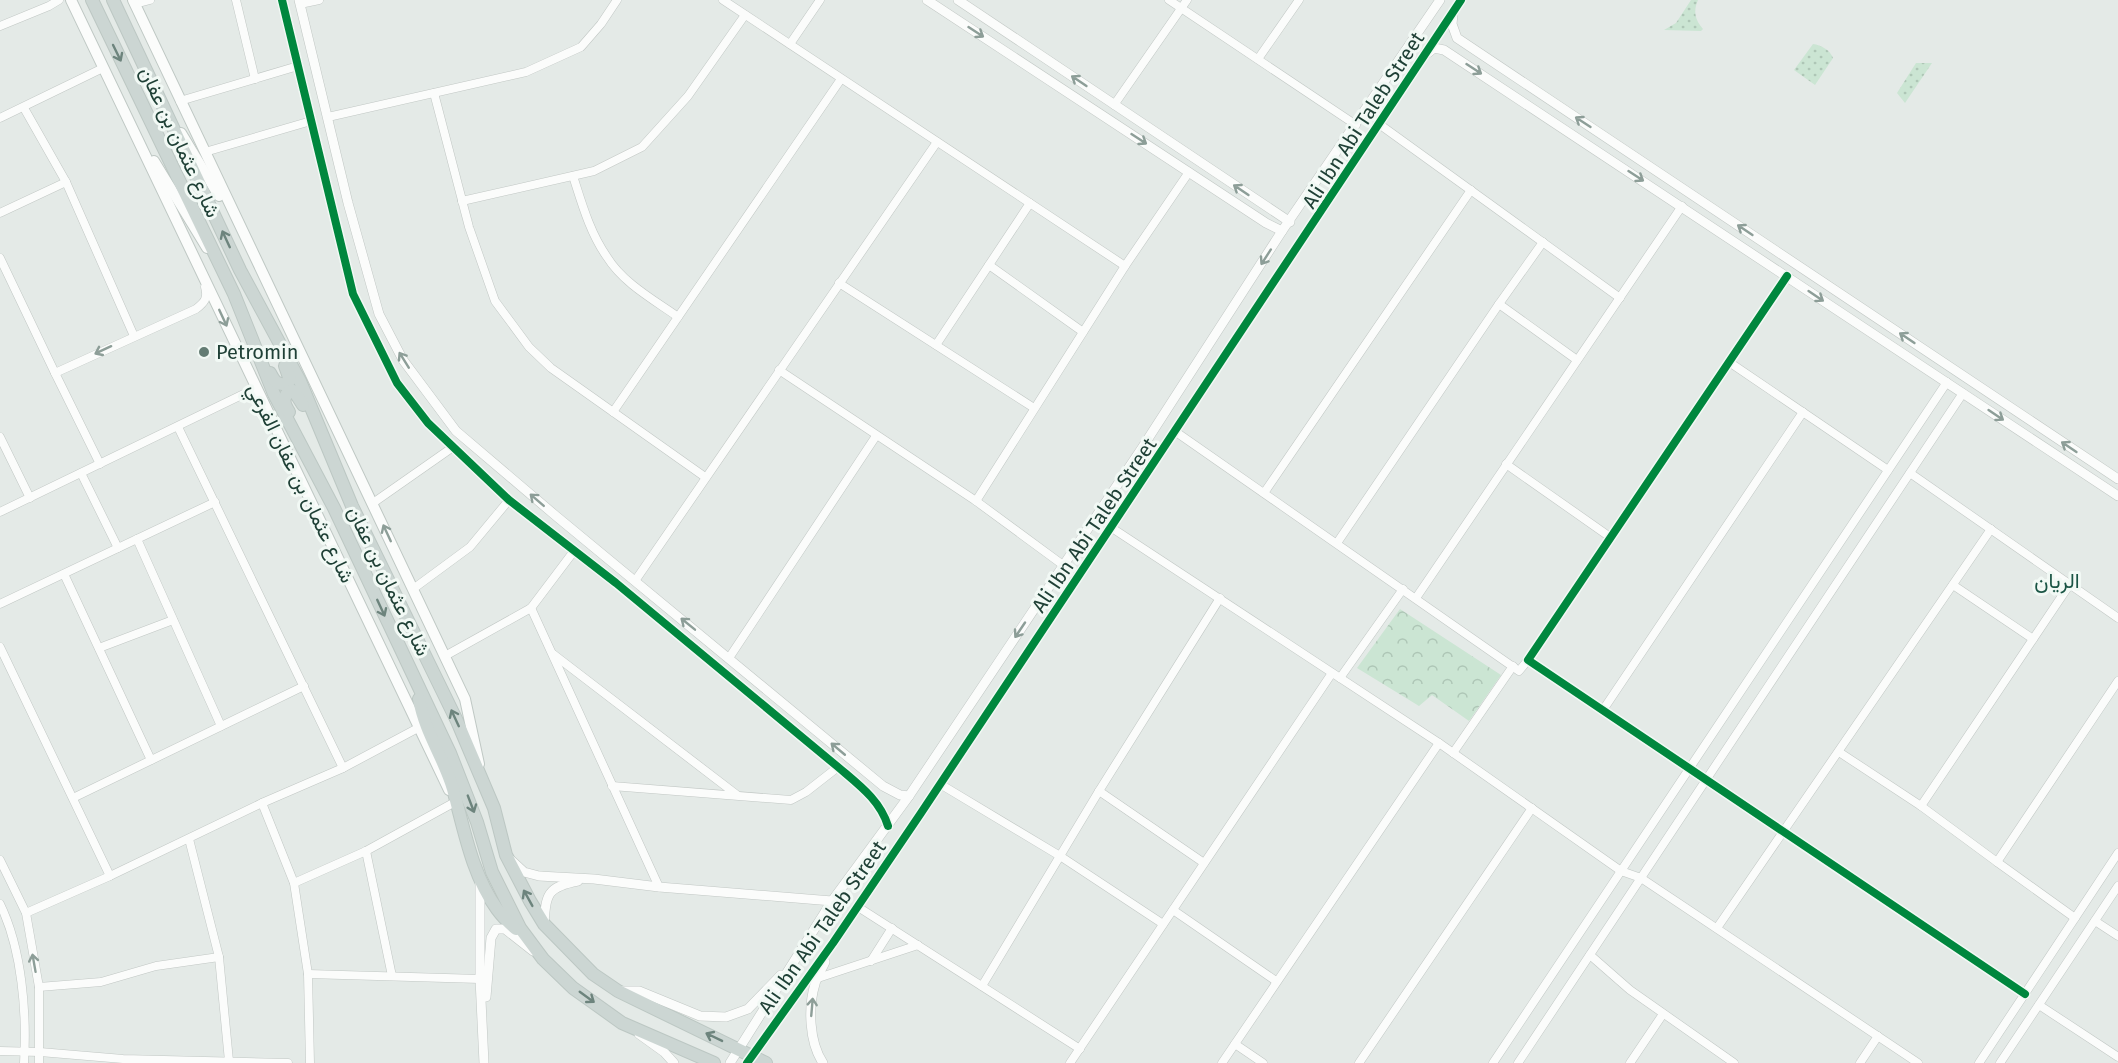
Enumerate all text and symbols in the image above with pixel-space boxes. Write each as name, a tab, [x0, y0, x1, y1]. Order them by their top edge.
one-way arrow	[967, 26, 984, 38]
street label: Ali Ibn Abi Taleb Street	[1297, 27, 1429, 213]
one-way arrow	[112, 43, 124, 61]
street label: شارع عثمان بن عفان	[133, 63, 225, 222]
one-way arrow	[1465, 63, 1481, 75]
one-way arrow	[1071, 75, 1088, 87]
one-way arrow	[1575, 115, 1592, 127]
one-way arrow	[1130, 133, 1147, 145]
one-way arrow	[1628, 170, 1645, 183]
one-way arrow	[1233, 184, 1250, 196]
one-way arrow	[1737, 223, 1754, 236]
one-way arrow	[219, 231, 231, 249]
one-way arrow	[1260, 248, 1272, 265]
one-way arrow	[1808, 290, 1824, 302]
one-way arrow	[217, 309, 229, 327]
one-way arrow	[1900, 332, 1916, 344]
place label: Petromin	[216, 340, 298, 364]
one-way arrow	[94, 345, 112, 357]
marker: Petromin	[197, 345, 211, 359]
one-way arrow	[398, 352, 410, 369]
street label: شارع عثمان بن عفان الفرعي	[238, 379, 360, 589]
one-way arrow	[1988, 409, 2005, 422]
street label: Ali Ibn Abi Taleb Street	[1027, 432, 1162, 617]
one-way arrow	[2061, 440, 2078, 453]
one-way arrow	[530, 494, 546, 508]
street label: شارع عثمان بن عفان	[341, 502, 436, 661]
one-way arrow	[381, 524, 392, 542]
district label: الريان	[2034, 568, 2080, 594]
one-way arrow	[376, 598, 388, 616]
one-way arrow	[680, 618, 696, 631]
one-way arrow	[1013, 621, 1026, 638]
one-way arrow	[449, 709, 460, 727]
one-way arrow	[830, 742, 846, 755]
one-way arrow	[466, 794, 477, 813]
street label: Ali Ibn Abi Taleb Street	[753, 835, 891, 1018]
one-way arrow	[522, 889, 534, 906]
one-way arrow	[29, 954, 40, 973]
one-way arrow	[578, 991, 594, 1004]
one-way arrow	[807, 997, 818, 1017]
one-way arrow	[705, 1031, 723, 1042]

